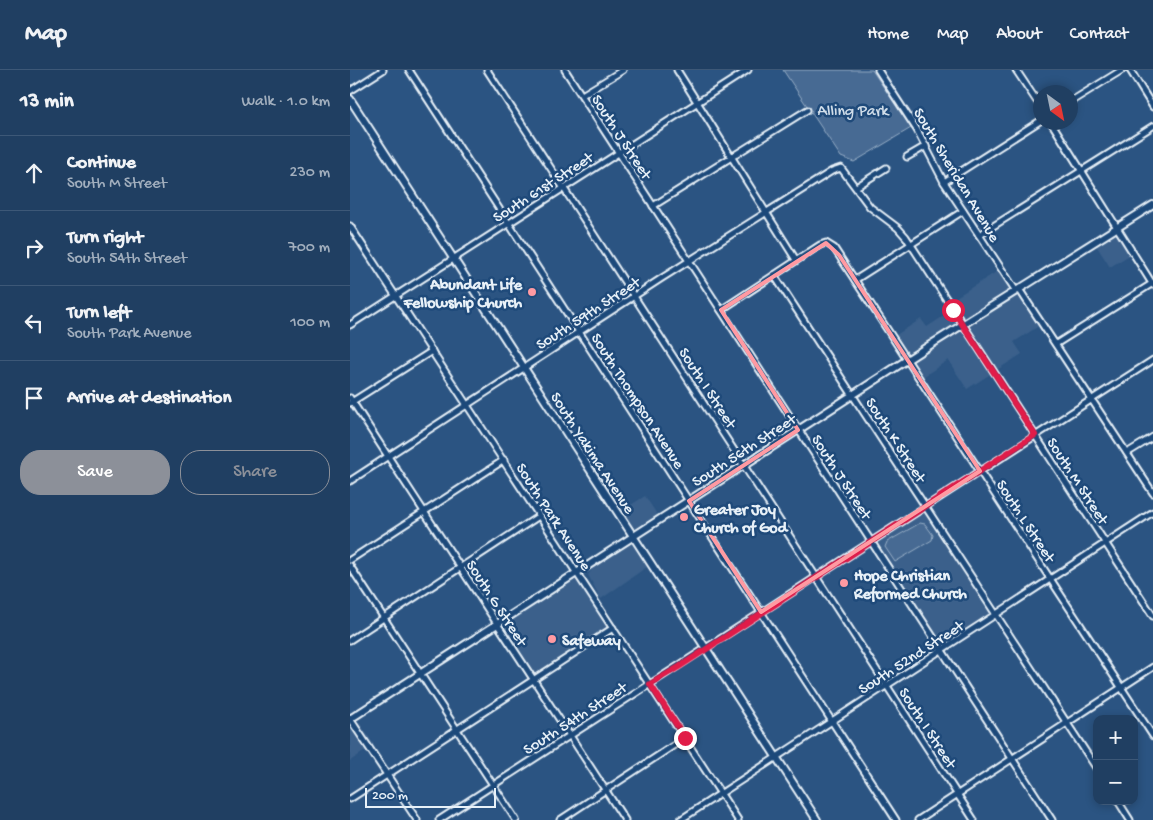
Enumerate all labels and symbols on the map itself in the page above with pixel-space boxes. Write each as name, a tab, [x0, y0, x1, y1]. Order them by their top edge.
north arrow	[1033, 85, 1078, 130]
street label: South J Street	[586, 92, 655, 185]
park label: Alling Park	[818, 103, 890, 122]
street label: South Sheridan Avenue	[907, 105, 1003, 247]
street label: South 61st Street	[490, 149, 599, 228]
street label: South 59th Street	[533, 273, 646, 356]
place label: Abundant Life Fellowship Church	[403, 276, 523, 314]
marker: Abundant Life Fellowship Church	[526, 286, 538, 298]
route start	[942, 299, 965, 322]
street label: South Thompson Avenue	[585, 330, 688, 474]
street label: South I Street	[673, 345, 740, 434]
street label: South Yakima Avenue	[545, 390, 638, 519]
street label: South K Street	[860, 395, 929, 488]
street label: South 56th Street	[689, 410, 802, 493]
street label: South J Street	[806, 432, 875, 525]
street label: South M Street	[1041, 435, 1112, 530]
street label: South Park Avenue	[510, 460, 594, 576]
street label: South L Street	[990, 477, 1059, 568]
place label: Greater Joy Church of God	[693, 502, 789, 539]
marker: Greater Joy Church of God	[678, 511, 690, 523]
street label: South G Street	[460, 557, 531, 652]
place label: Hope Christian Reformed Church	[853, 568, 967, 605]
marker: Hope Christian Reformed Church	[838, 577, 850, 589]
street label: South 52nd Street	[856, 617, 969, 700]
place label: Safeway	[562, 632, 621, 652]
marker: Safeway	[546, 633, 558, 645]
street label: South 54th Street	[521, 679, 633, 761]
street label: South I Street	[893, 685, 960, 774]
route end	[674, 727, 697, 750]
scale bar	[365, 785, 496, 808]

